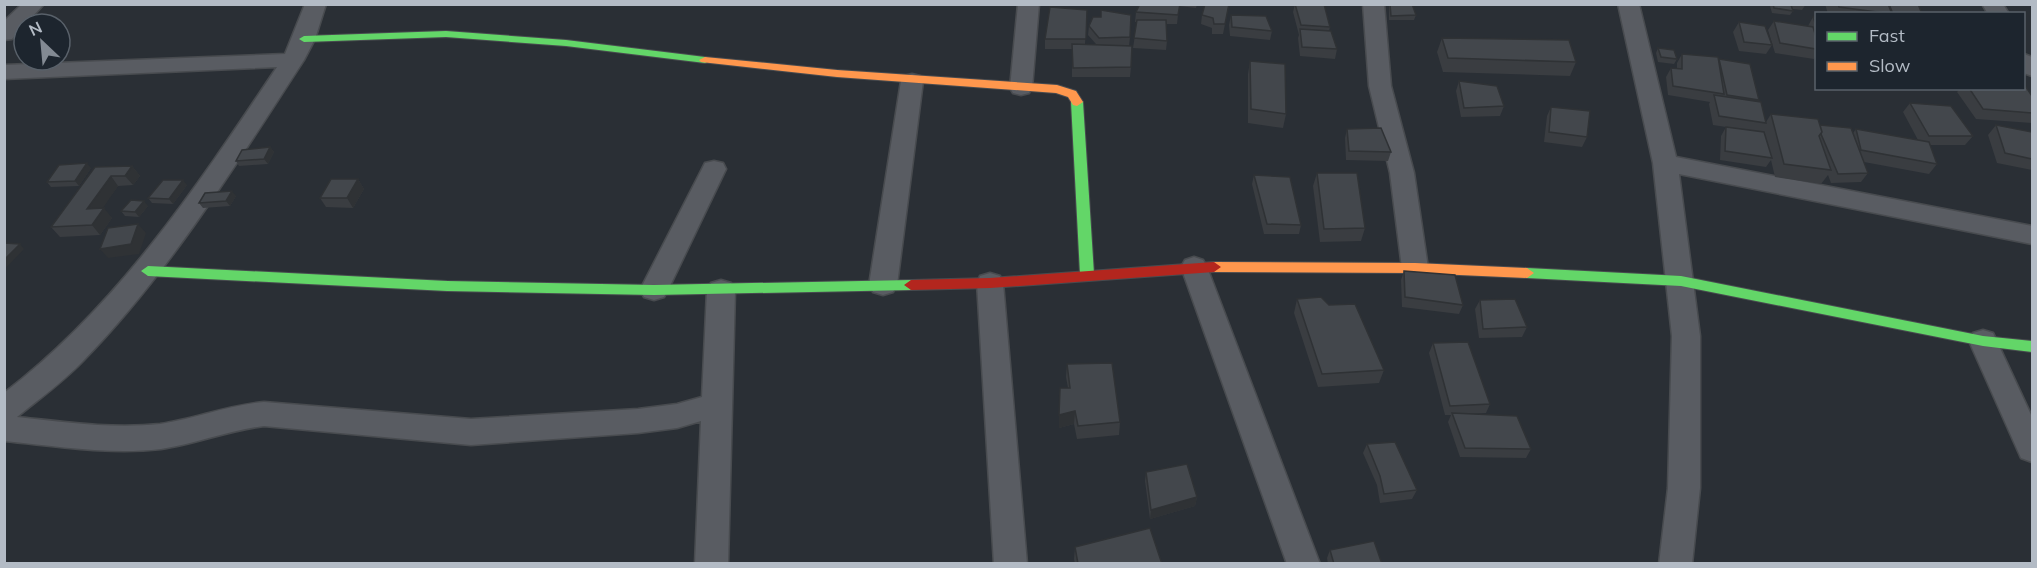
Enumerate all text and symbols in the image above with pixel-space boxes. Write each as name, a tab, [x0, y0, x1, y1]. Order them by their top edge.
north arrow	[12, 12, 72, 72]
legend	[1815, 12, 2025, 90]
text: N	[26, 17, 45, 40]
text: Fast	[1869, 24, 1905, 47]
text: Slow	[1869, 54, 1911, 77]

